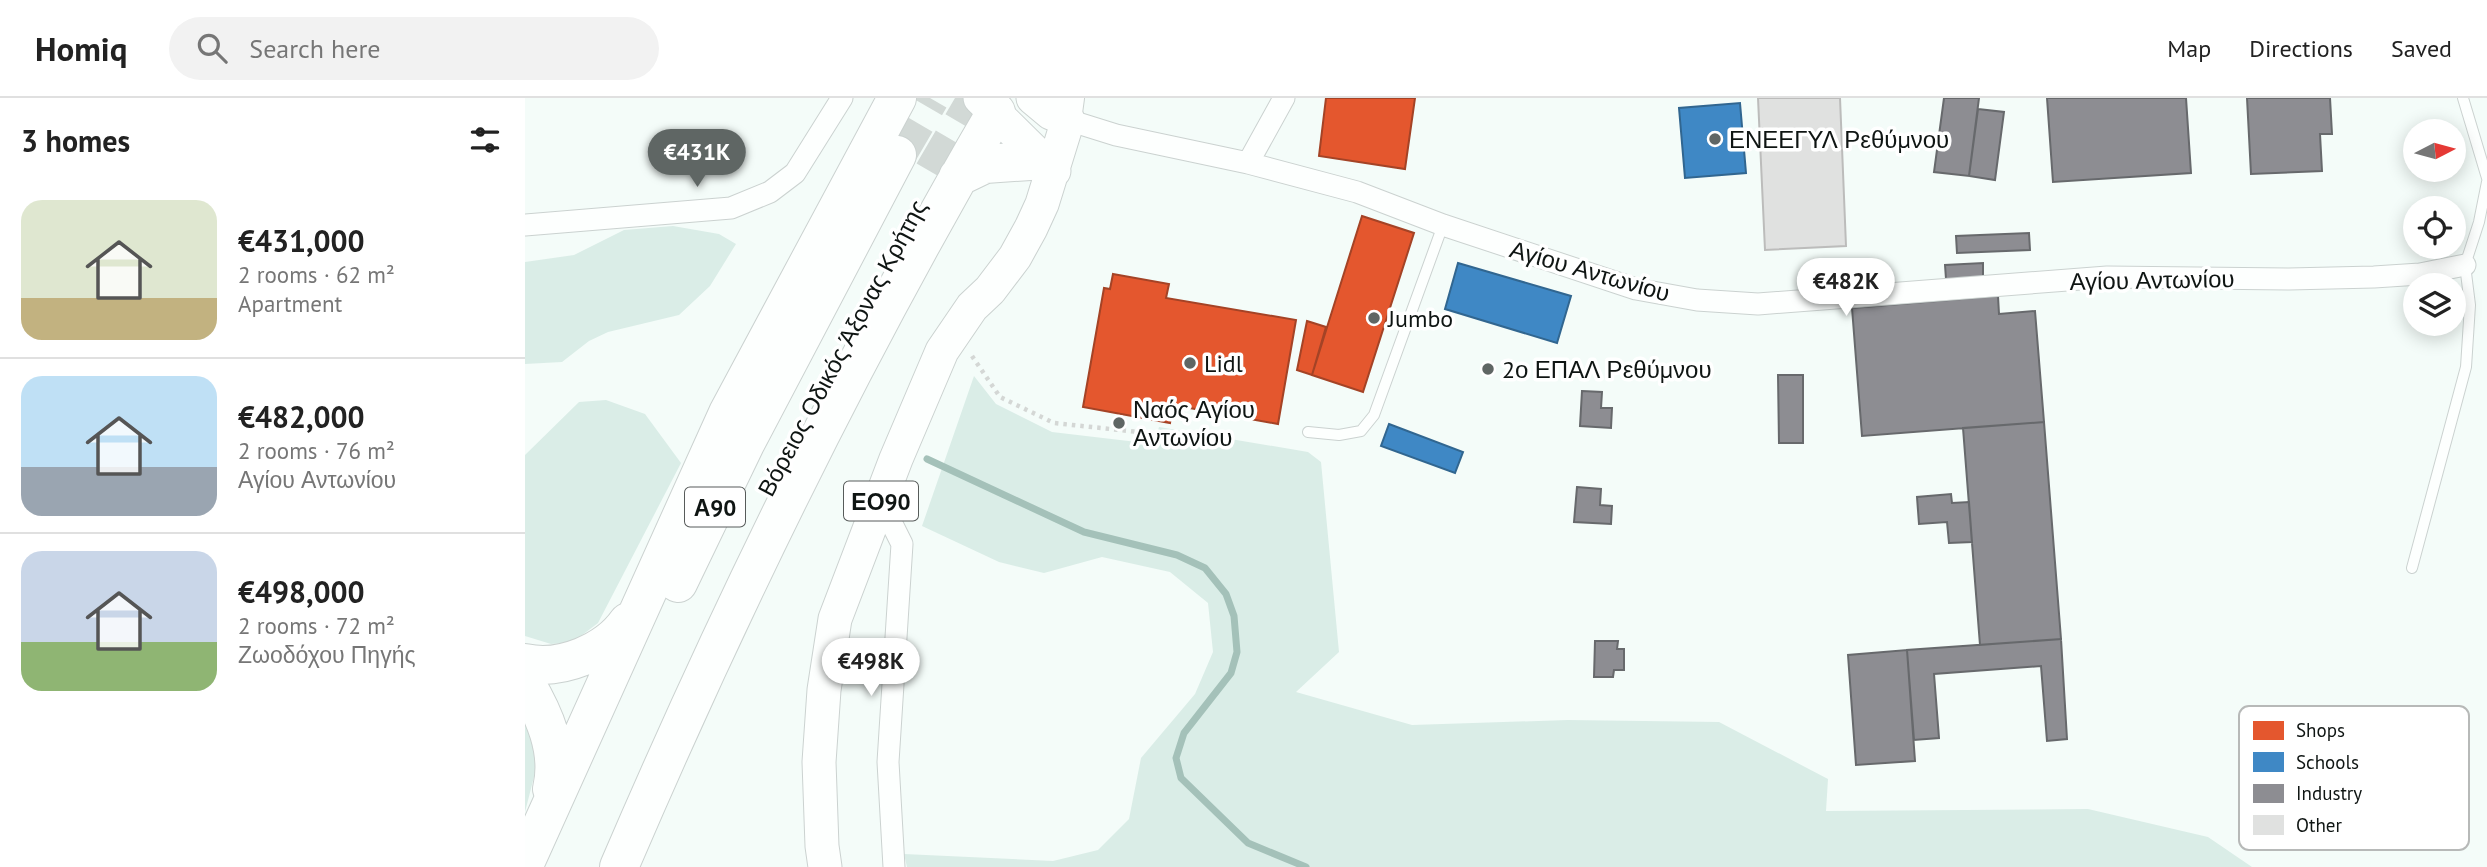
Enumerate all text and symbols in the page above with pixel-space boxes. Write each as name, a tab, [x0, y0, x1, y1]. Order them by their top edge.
search box	[169, 17, 659, 80]
text: Homiq	[35, 27, 127, 70]
icon: search	[193, 29, 231, 67]
text: Search here	[249, 32, 380, 65]
text: Map	[2167, 33, 2211, 64]
text: Directions	[2249, 33, 2353, 64]
text: Saved	[2391, 33, 2452, 64]
north arrow	[2403, 119, 2466, 182]
map controls	[2403, 119, 2466, 336]
text: 3 homes	[21, 121, 130, 160]
icon: filters	[466, 121, 504, 159]
place label: ΕΝΕΕΓΥΛ Ρεθύμνου	[1729, 124, 1949, 155]
pin: €431K	[648, 130, 746, 189]
marker: ΕΝΕΕΓΥΛ Ρεθύμνου	[1707, 131, 1723, 147]
text: €431K	[664, 137, 730, 166]
street label: Βόρειος Οδικός Άξονας Κρήτης	[751, 194, 933, 502]
button: locate	[2403, 196, 2466, 259]
text: €431,000	[238, 221, 365, 260]
icon: home	[77, 228, 161, 312]
street label: Αγίου Αντωνίου	[1506, 233, 1674, 309]
pin: €482K	[1797, 258, 1895, 318]
text: 2 rooms · 62 m²	[238, 260, 395, 289]
street label: Αγίου Αντωνίου	[2069, 263, 2235, 297]
text: €482K	[1813, 266, 1879, 295]
button: layers	[2403, 273, 2466, 336]
text: Apartment	[238, 289, 342, 318]
place label: Jumbo	[1387, 303, 1453, 334]
marker: Jumbo	[1366, 310, 1382, 326]
place label: Lidl	[1204, 348, 1243, 379]
place label: 2ο ΕΠΑΛ Ρεθύμνου	[1502, 354, 1712, 385]
marker: Lidl	[1182, 355, 1198, 371]
marker: 2ο ΕΠΑΛ Ρεθύμνου	[1480, 361, 1496, 377]
place label: Ναός Αγίου Αντωνίου	[1133, 394, 1255, 453]
text: €482,000	[238, 397, 365, 436]
icon: home	[77, 404, 161, 488]
marker: Ναός Αγίου Αντωνίου	[1111, 415, 1127, 431]
text: 2 rooms · 76 m²	[238, 436, 395, 465]
text: Αγίου Αντωνίου	[238, 465, 396, 494]
road number: ΕΟ90	[844, 482, 918, 520]
road number: Α90	[685, 488, 745, 526]
text: €498,000	[238, 572, 365, 611]
icon: home	[77, 579, 161, 663]
text: 2 rooms · 72 m²	[238, 611, 395, 640]
pin: €498K	[822, 638, 920, 698]
text: Ζωοδόχου Πηγής	[238, 640, 416, 669]
text: €498K	[838, 646, 904, 675]
legend	[2239, 706, 2469, 850]
text: Shops	[2296, 718, 2345, 742]
text: Schools	[2296, 750, 2359, 774]
text: Industry	[2296, 781, 2362, 805]
text: Other	[2296, 813, 2342, 837]

